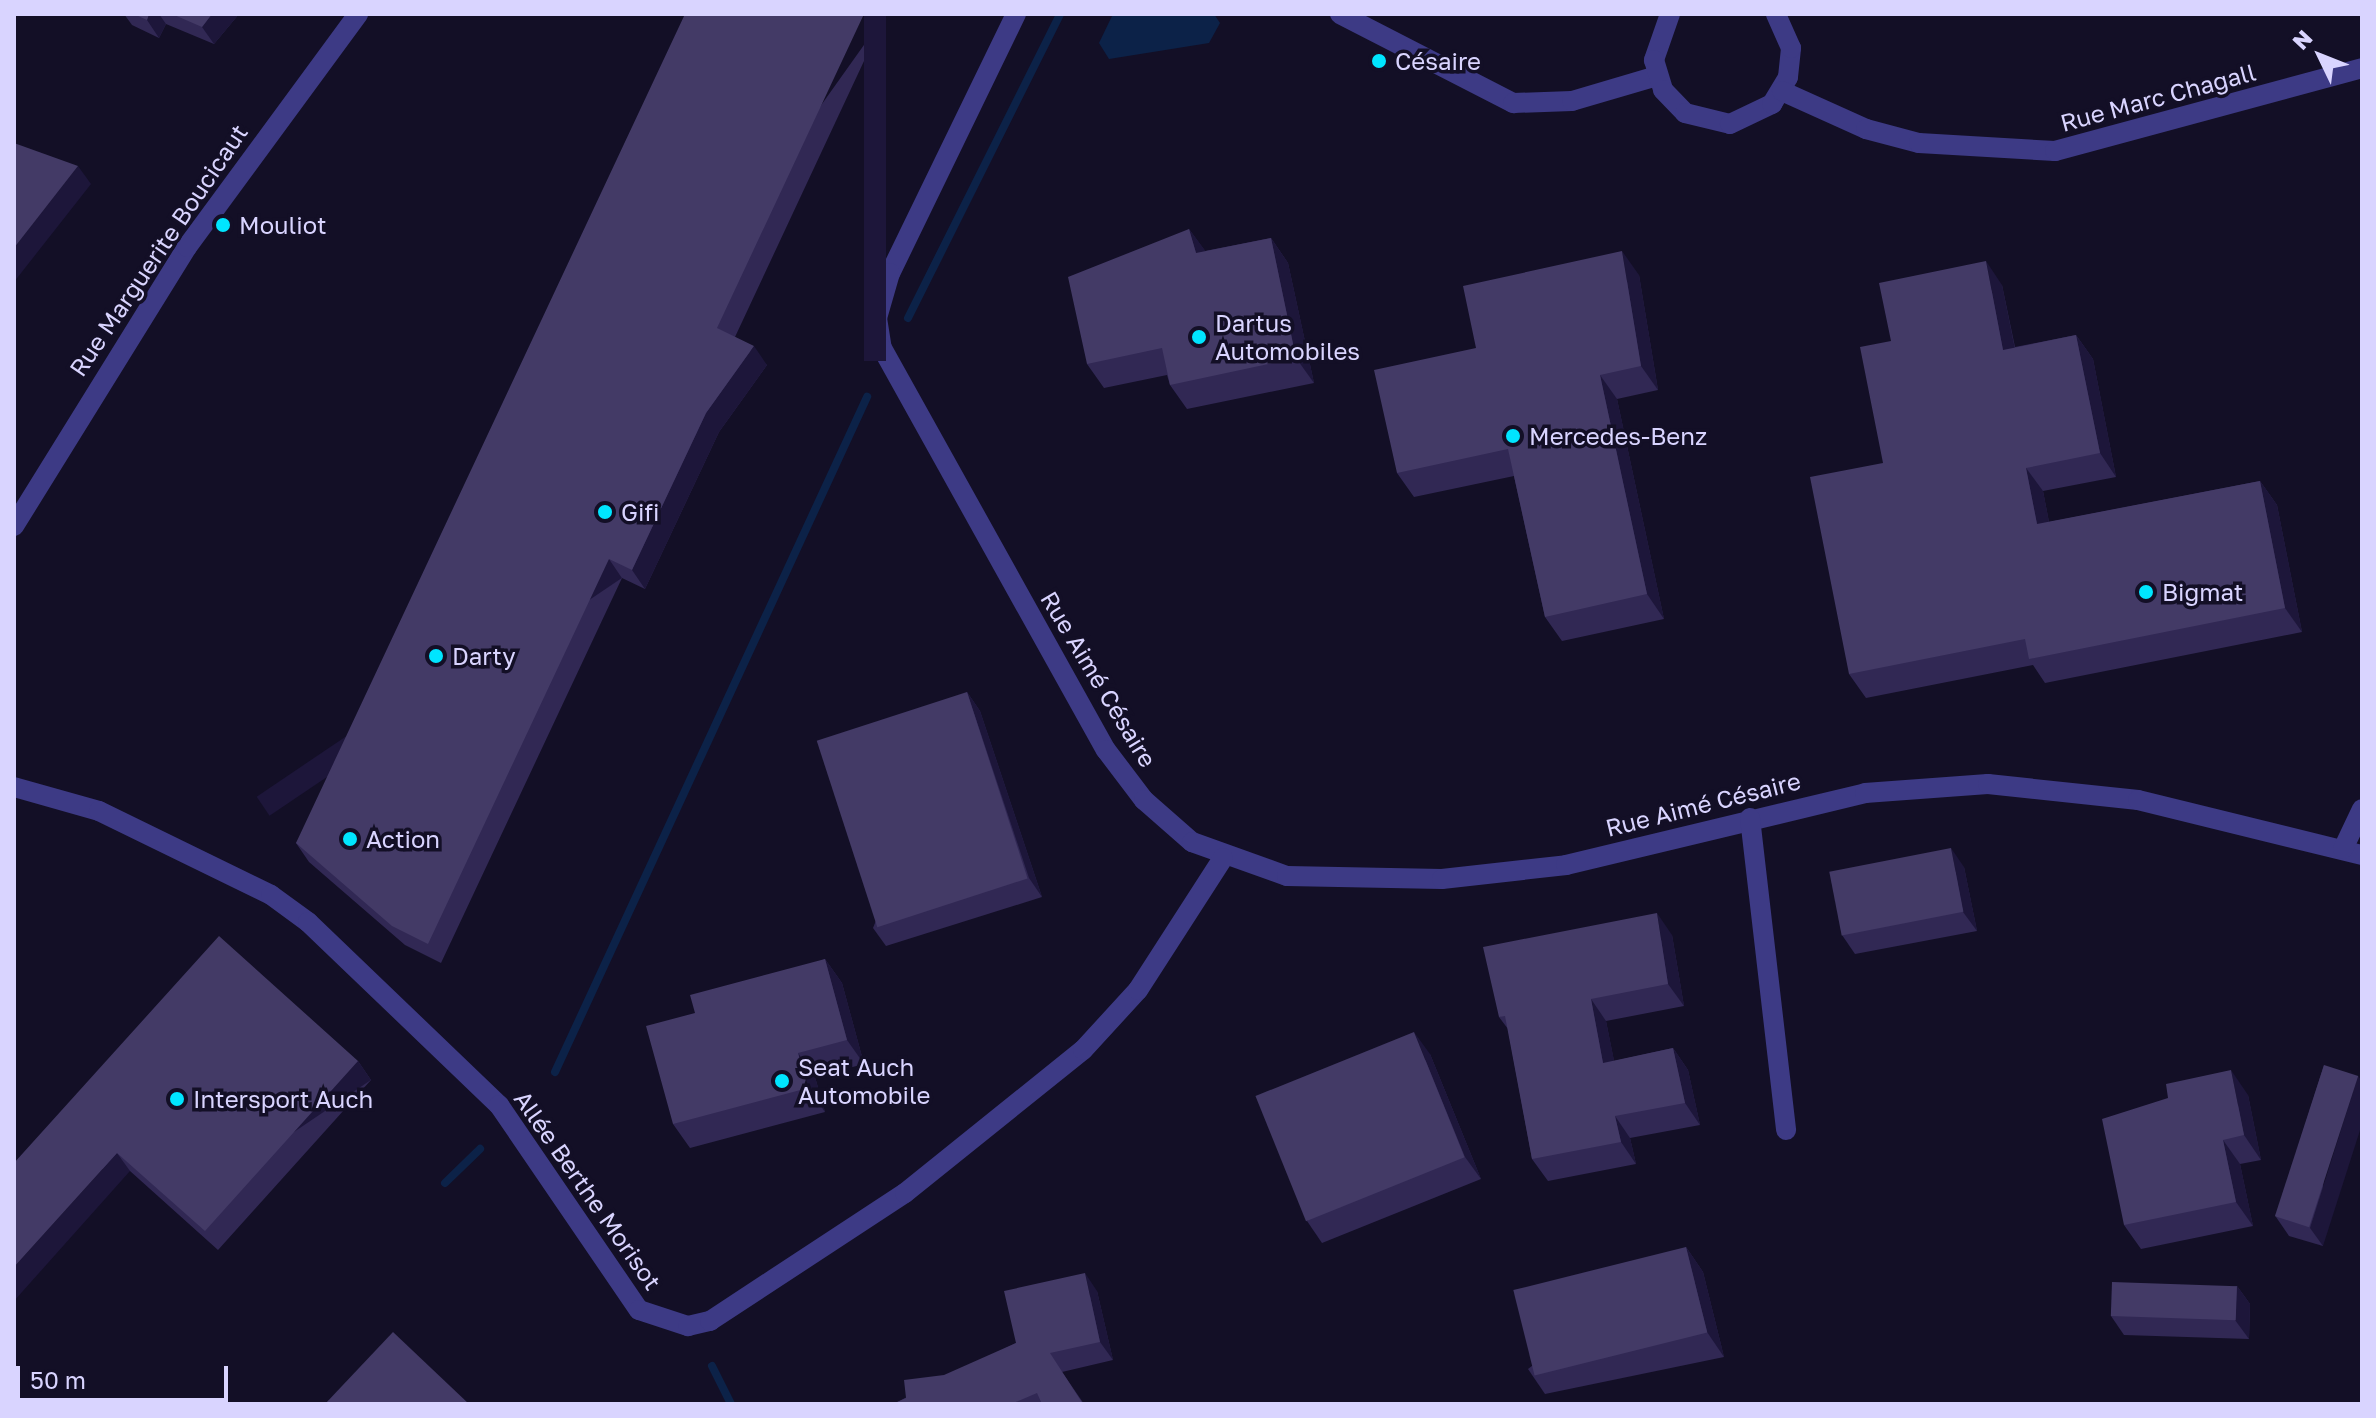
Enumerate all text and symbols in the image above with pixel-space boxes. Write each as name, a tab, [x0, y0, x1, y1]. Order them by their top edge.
north arrow	[2280, 16, 2360, 96]
text: N	[2286, 24, 2318, 55]
place label: Césaire	[1395, 47, 1481, 75]
marker: Césaire	[1370, 52, 1388, 70]
street label: Rue Marc Chagall	[2057, 57, 2259, 137]
street label: Rue Marguerite Boucicaut	[63, 119, 253, 381]
place label: Mouliot	[239, 211, 327, 239]
marker: Mouliot	[214, 216, 232, 234]
place label: Dartus Automobiles	[1215, 309, 1360, 365]
marker: Dartus Automobiles	[1190, 328, 1208, 346]
place label: Mercedes-Benz	[1529, 422, 1707, 450]
marker: Mercedes-Benz	[1504, 427, 1522, 445]
place label: Gifi	[621, 498, 660, 526]
marker: Gifi	[596, 503, 614, 521]
place label: Bigmat	[2162, 578, 2243, 606]
marker: Bigmat	[2137, 583, 2155, 601]
street label: Rue Aimé Césaire	[1035, 586, 1163, 772]
place label: Darty	[452, 642, 516, 670]
marker: Darty	[427, 647, 445, 665]
street label: Rue Aimé Césaire	[1603, 766, 1803, 842]
place label: Action	[366, 825, 440, 853]
marker: Action	[341, 830, 359, 848]
place label: Seat Auch Automobile	[798, 1053, 930, 1109]
marker: Seat Auch Automobile	[773, 1072, 791, 1090]
place label: Intersport Auch	[193, 1085, 373, 1113]
street label: Allée Berthe Morisot	[508, 1085, 668, 1295]
marker: Intersport Auch	[168, 1090, 186, 1108]
scale bar	[20, 1350, 232, 1400]
text: 50 m	[30, 1365, 86, 1394]

